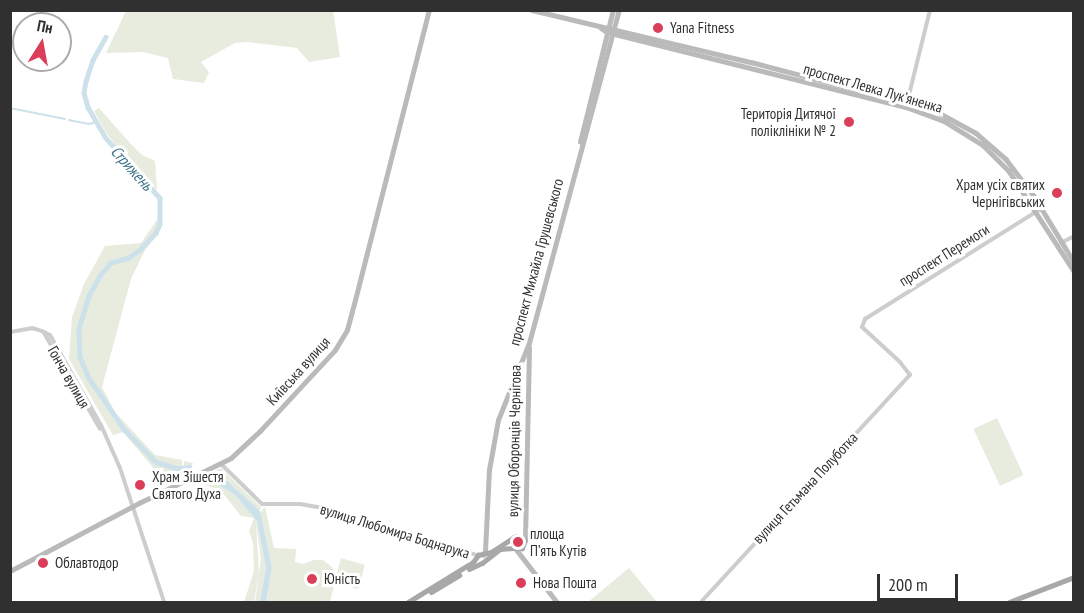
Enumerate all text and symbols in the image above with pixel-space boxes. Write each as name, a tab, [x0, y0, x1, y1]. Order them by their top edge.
north arrow	[12, 12, 72, 72]
text: Пн	[36, 15, 55, 38]
place label: Yana Fitness	[670, 19, 734, 37]
marker: Yana Fitness	[651, 21, 665, 35]
street label: проспект Левка Лукʼяненка	[801, 59, 945, 117]
place label: Територія Дитячої поліклініки № 2	[740, 104, 836, 139]
marker: Територія Дитячої поліклініки № 2	[840, 113, 858, 131]
water label: Стрижень	[107, 142, 157, 194]
place label: Храм усіх святих Чернігівських	[956, 175, 1045, 210]
street label: проспект Михайла Грушевського	[505, 176, 567, 348]
marker: Храм усіх святих Чернігівських	[1050, 186, 1064, 200]
street label: проспект Перемоги	[895, 220, 993, 290]
street label: Київська вулиця	[263, 333, 333, 409]
street label: Гонча вулиця	[44, 343, 94, 411]
street label: вулиця Оборонців Чернігова	[504, 365, 524, 517]
street label: вулиця Гетьмана Полуботка	[749, 429, 861, 547]
place label: Храм Зішестя Святого Духа	[152, 467, 224, 502]
marker: Храм Зішестя Святого Духа	[133, 478, 147, 492]
street label: вулиця Любомира Боднарука	[318, 500, 472, 562]
place label: площа Пʼять Кутів	[530, 524, 587, 559]
marker: площа Пʼять Кутів	[511, 535, 525, 549]
place label: Облавтодор	[55, 554, 119, 572]
marker: Облавтодор	[36, 556, 50, 570]
scale bar	[880, 562, 961, 600]
place label: Юність	[324, 570, 360, 588]
marker: Юність	[305, 572, 319, 586]
text: 200 m	[888, 573, 928, 596]
place label: Нова Пошта	[533, 574, 597, 592]
marker: Нова Пошта	[514, 576, 528, 590]

